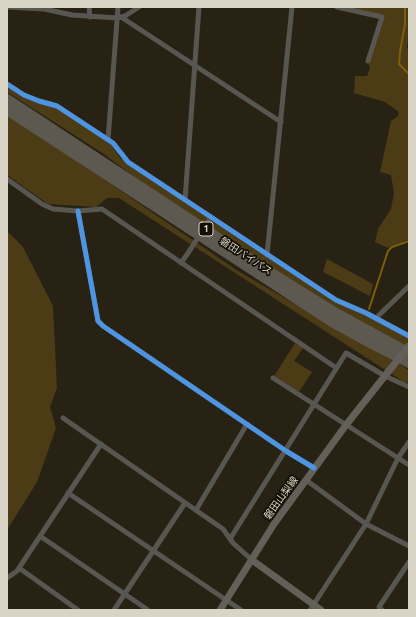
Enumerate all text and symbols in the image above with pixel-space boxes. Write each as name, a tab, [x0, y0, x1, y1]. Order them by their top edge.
road number: 1	[199, 222, 213, 236]
street label: 磐田バイパス	[218, 235, 274, 277]
street label: 磐田山梨線	[261, 474, 301, 522]

